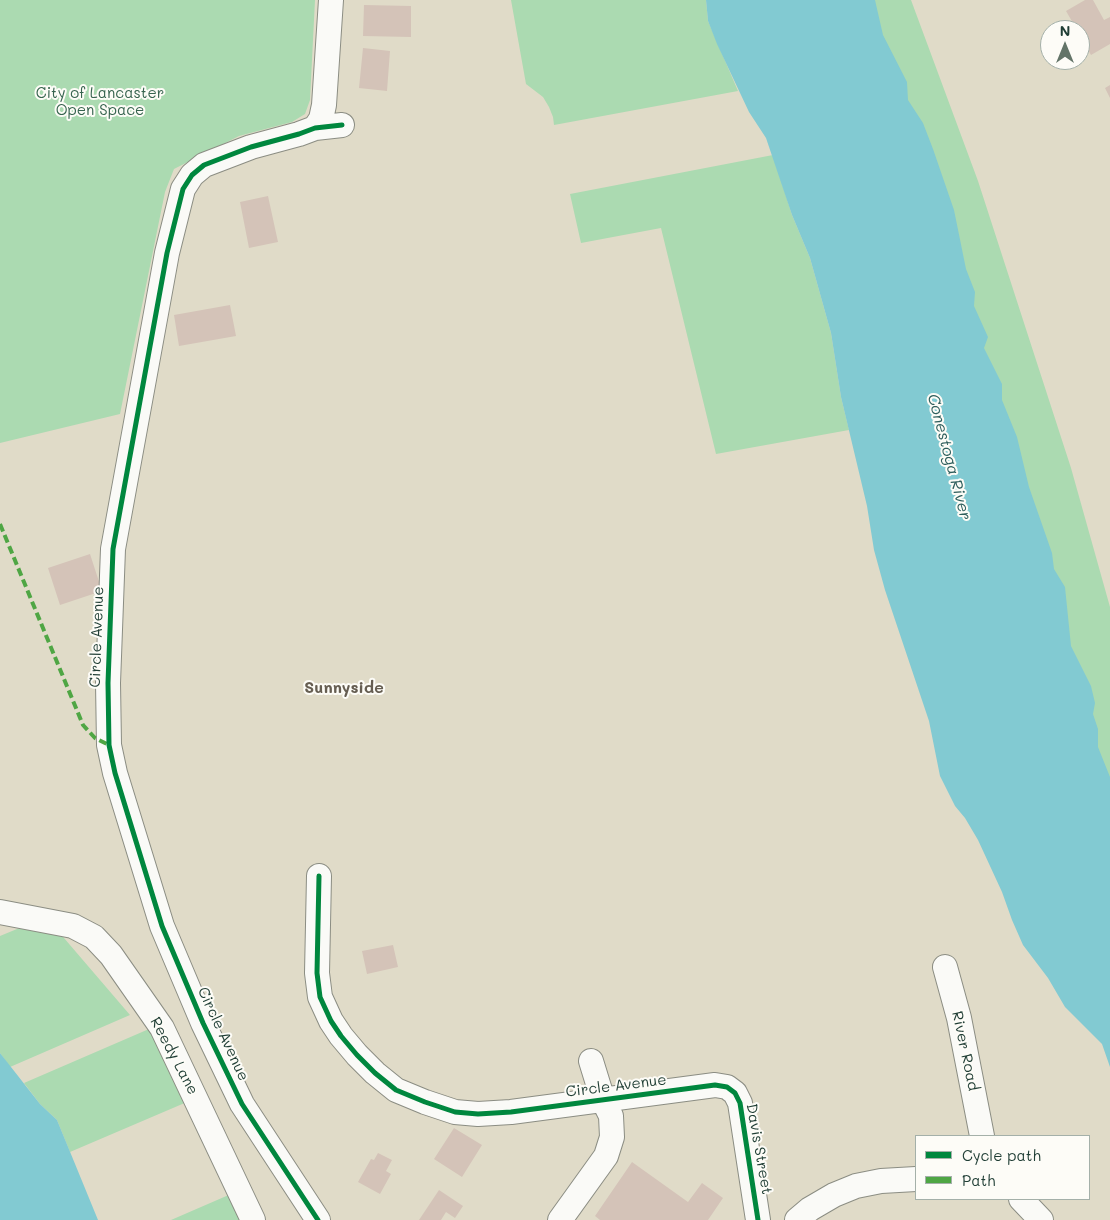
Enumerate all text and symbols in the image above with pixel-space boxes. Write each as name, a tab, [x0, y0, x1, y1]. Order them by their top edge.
north arrow	[1040, 20, 1090, 70]
text: N	[1060, 21, 1070, 40]
park label: City of Lancaster Open Space	[36, 84, 164, 119]
water label: Conestoga River	[923, 392, 975, 522]
street label: Circle Avenue	[86, 586, 108, 688]
district label: Sunnyside	[304, 678, 384, 698]
street label: Circle Avenue	[193, 984, 253, 1084]
street label: River Road	[948, 1009, 982, 1093]
street label: Reedy Lane	[146, 1014, 202, 1098]
street label: Circle Avenue	[565, 1071, 667, 1101]
street label: Davis Street	[742, 1102, 776, 1196]
legend	[915, 1135, 1090, 1200]
text: Cycle path	[962, 1145, 1041, 1165]
text: Path	[962, 1170, 996, 1190]

